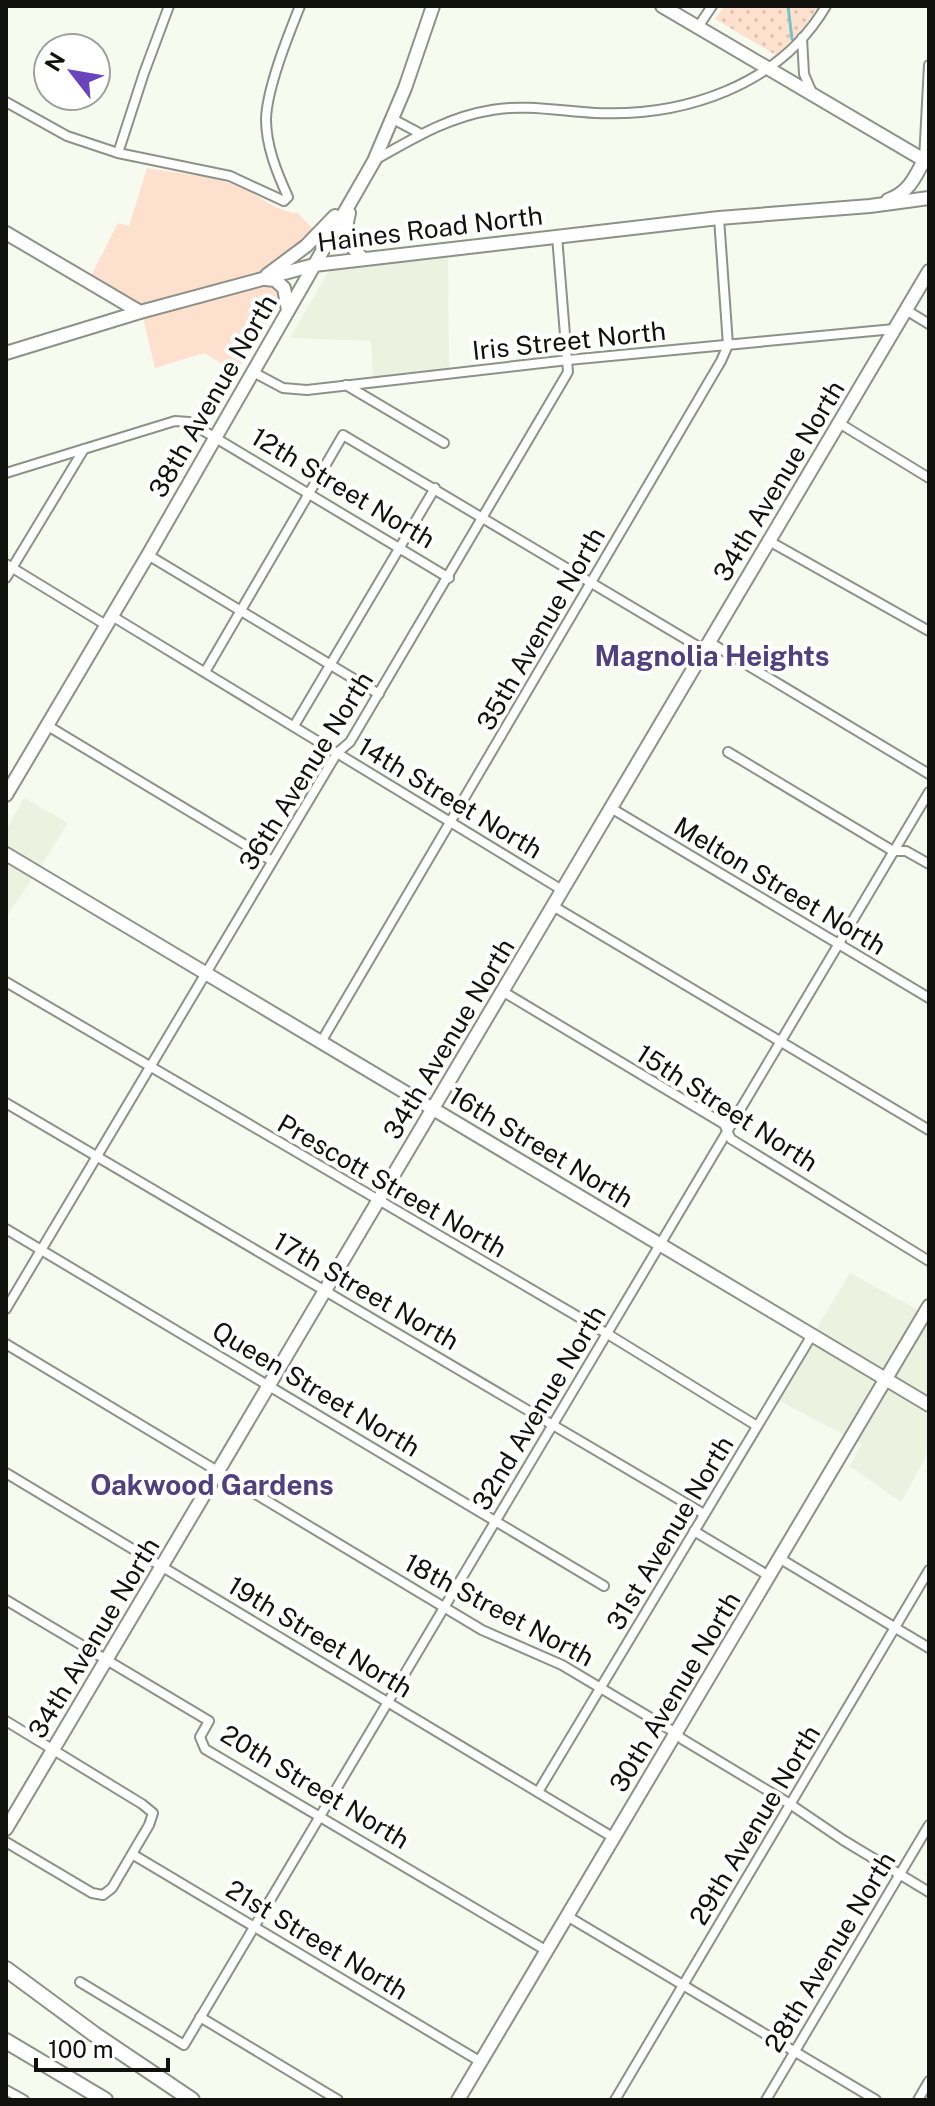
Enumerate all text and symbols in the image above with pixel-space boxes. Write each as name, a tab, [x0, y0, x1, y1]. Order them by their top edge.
north arrow	[32, 32, 112, 112]
text: N	[39, 48, 70, 76]
street label: Haines Road North	[316, 199, 544, 258]
street label: 38th Avenue North	[142, 289, 283, 503]
street label: Iris Street North	[471, 315, 667, 366]
street label: 34th Avenue North	[706, 375, 851, 587]
street label: 12th Street North	[246, 421, 441, 555]
street label: 35th Avenue North	[470, 522, 611, 736]
district label: Magnolia Heights	[594, 639, 830, 672]
street label: 36th Avenue North	[232, 666, 379, 876]
street label: 14th Street North	[352, 730, 548, 865]
street label: Melton Street North	[669, 810, 892, 961]
street label: 34th Avenue North	[376, 933, 521, 1145]
street label: 15th Street North	[631, 1037, 824, 1178]
street label: 16th Street North	[443, 1079, 639, 1214]
street label: Prescott Street North	[272, 1107, 512, 1264]
street label: 17th Street North	[268, 1225, 464, 1356]
street label: 32nd Avenue North	[465, 1300, 612, 1516]
street label: Queen Street North	[207, 1314, 426, 1463]
street label: 31st Avenue North	[599, 1430, 740, 1635]
district label: Oakwood Gardens	[90, 1468, 334, 1501]
street label: 34th Avenue North	[21, 1532, 166, 1744]
street label: 18th Street North	[399, 1547, 599, 1673]
street label: 19th Street North	[222, 1569, 418, 1704]
street label: 30th Avenue North	[603, 1586, 747, 1797]
street label: 20th Street North	[216, 1718, 415, 1855]
street label: 29th Avenue North	[683, 1719, 826, 1930]
street label: 28th Avenue North	[758, 1846, 902, 2058]
street label: 21st Street North	[221, 1873, 414, 2006]
scale bar	[36, 2022, 168, 2072]
text: 100 m	[48, 2035, 114, 2063]

